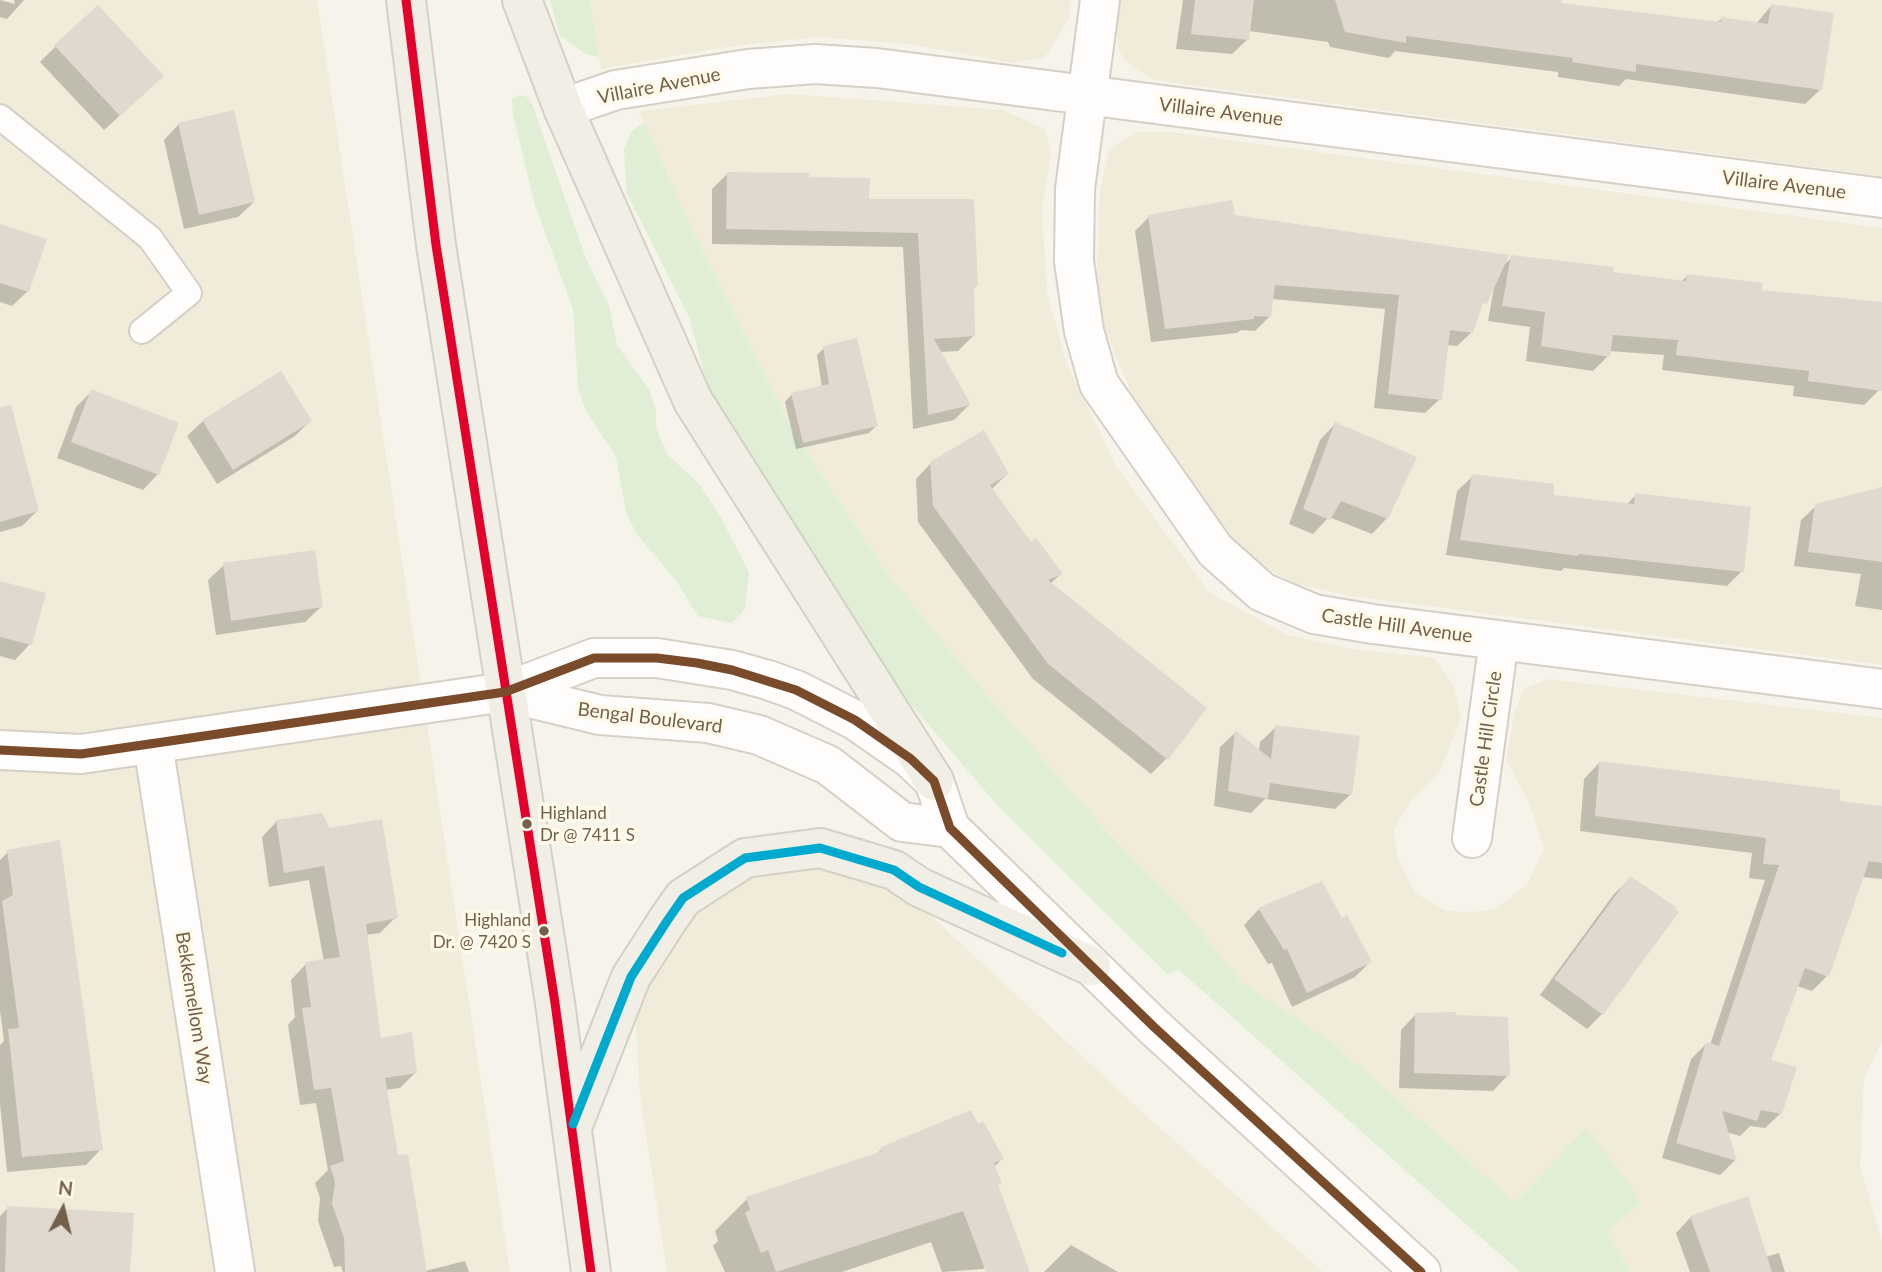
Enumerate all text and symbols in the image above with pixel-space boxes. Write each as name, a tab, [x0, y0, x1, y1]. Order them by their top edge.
street label: Villaire Avenue	[596, 63, 722, 109]
street label: Villaire Avenue	[1158, 93, 1284, 131]
street label: Villaire Avenue	[1721, 166, 1847, 204]
street label: Castle Hill Avenue	[1320, 604, 1474, 648]
street label: Castle Hill Circle	[1465, 670, 1507, 808]
street label: Bengal Boulevard	[576, 698, 724, 738]
place label: Highland Dr @ 7411 S	[540, 804, 635, 844]
marker: Highland Dr @ 7411 S	[520, 817, 534, 831]
place label: Highland Dr. @ 7420 S	[433, 911, 531, 951]
marker: Highland Dr. @ 7420 S	[537, 924, 551, 938]
street label: Bekkemellom Way	[171, 930, 217, 1086]
north arrow	[28, 1174, 98, 1244]
text: N	[57, 1175, 74, 1200]

